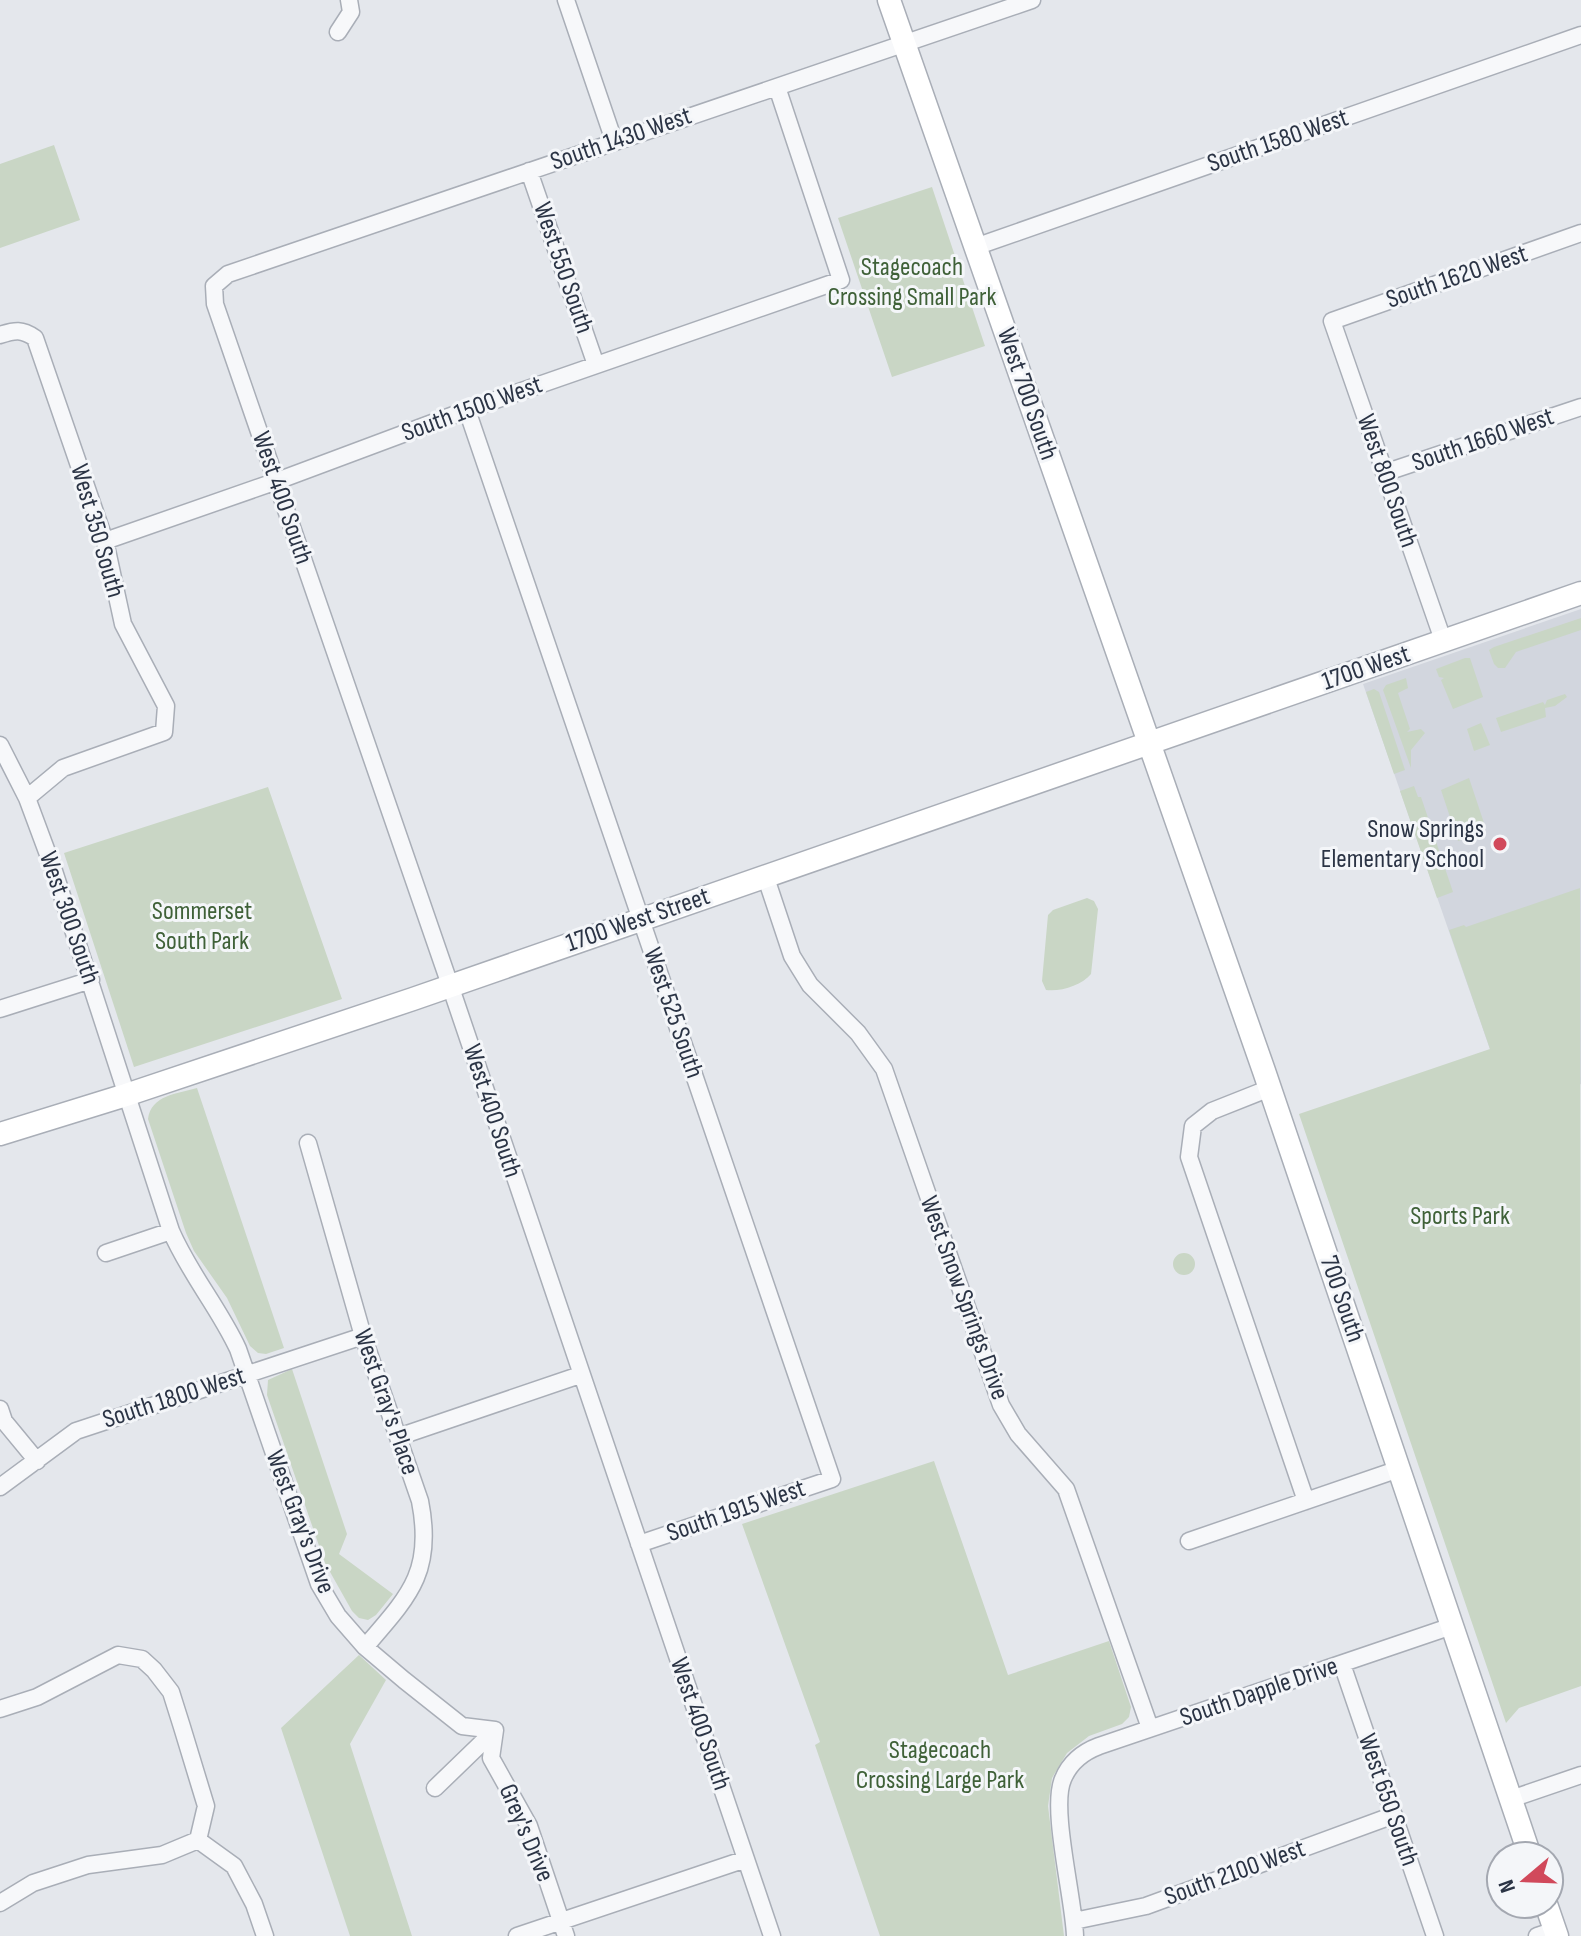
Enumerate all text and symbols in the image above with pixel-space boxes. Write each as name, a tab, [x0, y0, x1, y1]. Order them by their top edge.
street label: South 1430 West	[547, 100, 696, 178]
street label: South 1580 West	[1204, 102, 1353, 180]
street label: West 550 South	[526, 198, 600, 338]
street label: South 1620 West	[1382, 238, 1532, 316]
park label: Stagecoach Crossing Small Park	[828, 252, 997, 313]
street label: West 700 South	[990, 324, 1064, 464]
street label: South 1500 West	[398, 369, 546, 449]
street label: South 1660 West	[1408, 401, 1558, 479]
street label: West 800 South	[1350, 410, 1424, 552]
street label: West 400 South	[245, 428, 319, 568]
street label: West 350 South	[63, 461, 131, 601]
street label: 1700 West	[1318, 639, 1414, 697]
place label: Snow Springs Elementary School	[1321, 814, 1484, 875]
marker: Snow Springs Elementary School	[1491, 835, 1509, 853]
street label: West 300 South	[32, 848, 106, 988]
street label: 1700 West Street	[562, 881, 714, 959]
park label: Sommerset South Park	[152, 896, 252, 957]
street label: West 525 South	[636, 944, 710, 1082]
street label: West 400 South	[456, 1040, 528, 1182]
street label: West Snow Springs Drive	[913, 1192, 1015, 1404]
park label: Sports Park	[1410, 1201, 1510, 1232]
street label: 700 South	[1313, 1252, 1371, 1346]
street label: West Gray's Place	[347, 1325, 425, 1479]
street label: South 1800 West	[99, 1360, 249, 1436]
street label: West Gray's Drive	[258, 1446, 342, 1598]
street label: South 1915 West	[663, 1473, 809, 1549]
street label: South Dapple Drive	[1176, 1650, 1342, 1734]
street label: West 400 South	[663, 1654, 737, 1794]
street label: West 650 South	[1351, 1730, 1425, 1870]
park label: Stagecoach Crossing Large Park	[856, 1735, 1024, 1796]
street label: Grey's Drive	[492, 1779, 560, 1887]
street label: South 2100 West	[1160, 1833, 1310, 1913]
north arrow	[1485, 1840, 1565, 1920]
text: N	[1493, 1876, 1522, 1896]

